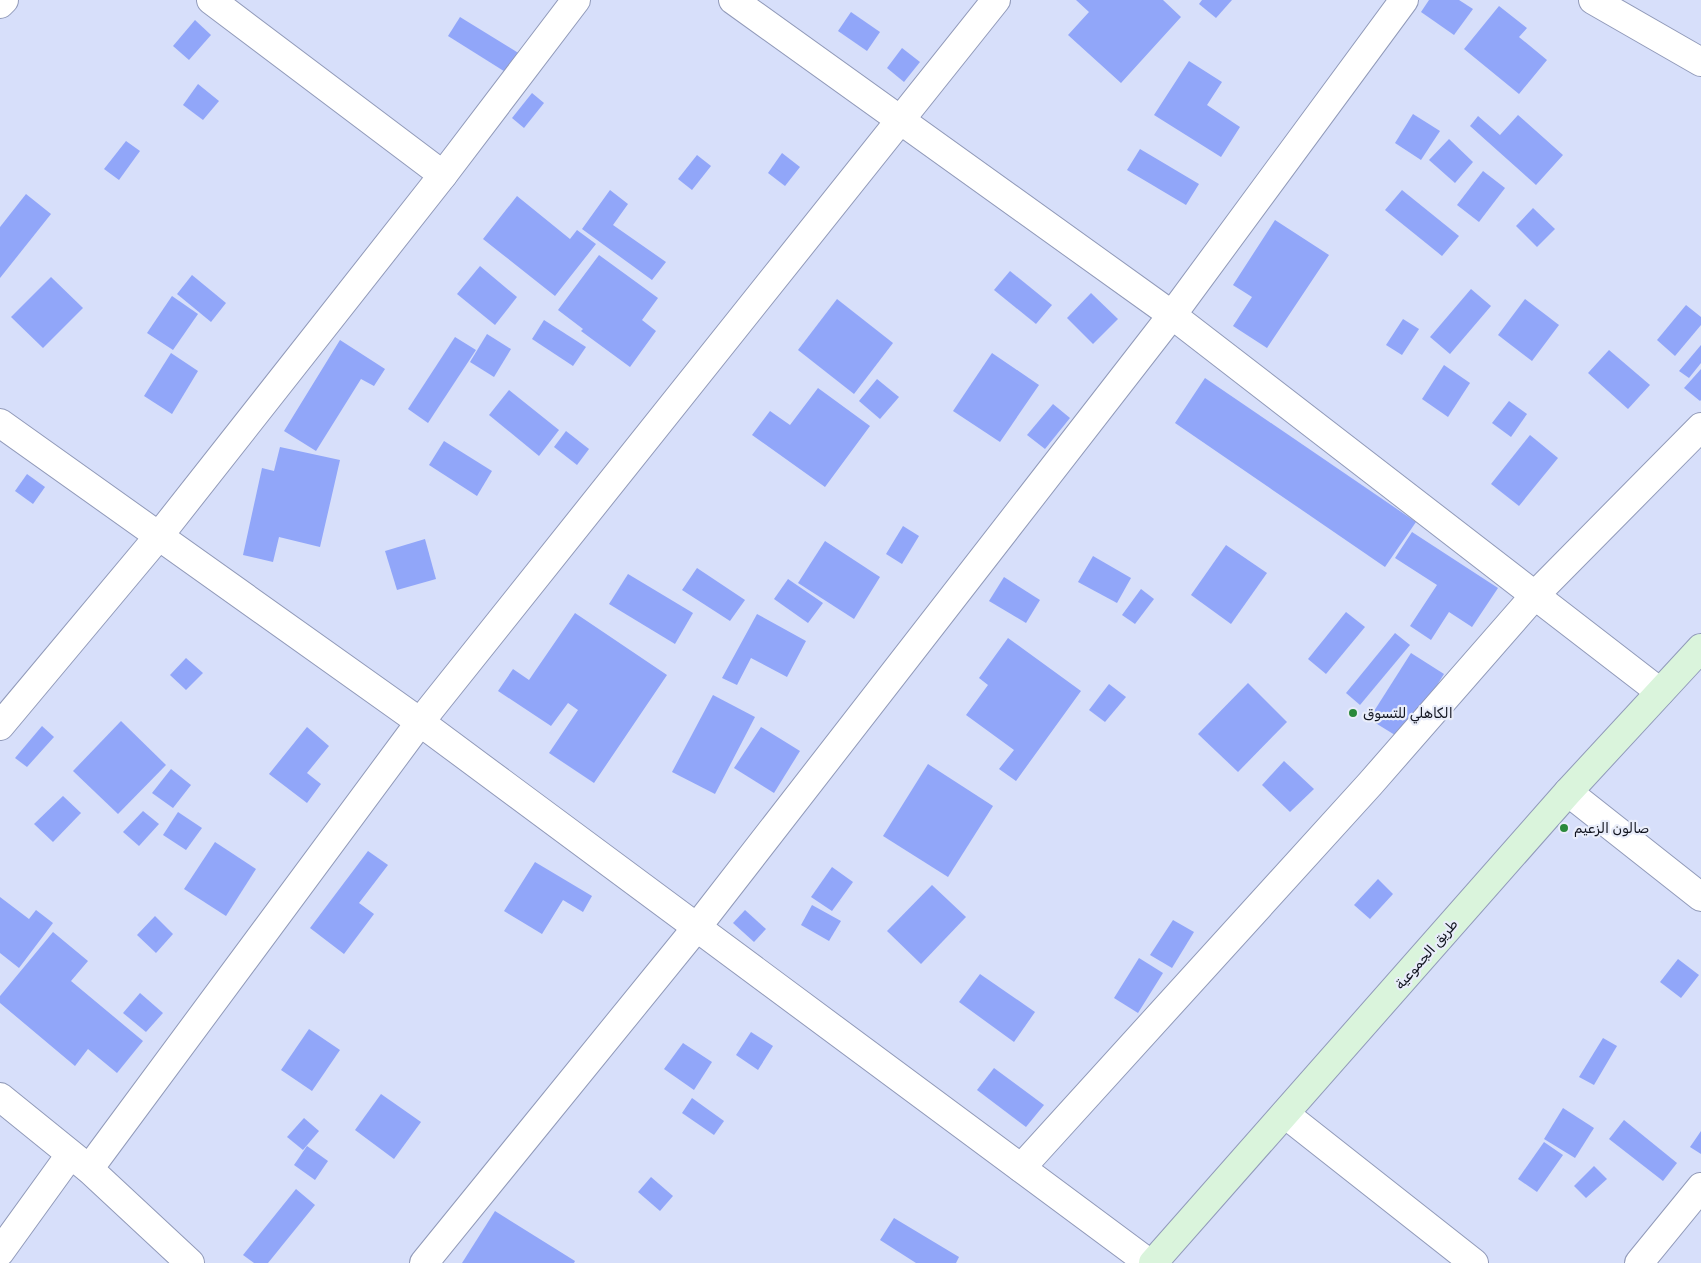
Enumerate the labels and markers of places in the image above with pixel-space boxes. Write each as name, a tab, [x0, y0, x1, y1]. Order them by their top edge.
place label: الكاهلي للتسوق	[1363, 705, 1453, 724]
marker: الكاهلي للتسوق	[1347, 707, 1359, 719]
place label: صالون الزعيم	[1574, 820, 1649, 837]
marker: صالون الزعيم	[1558, 822, 1570, 834]

